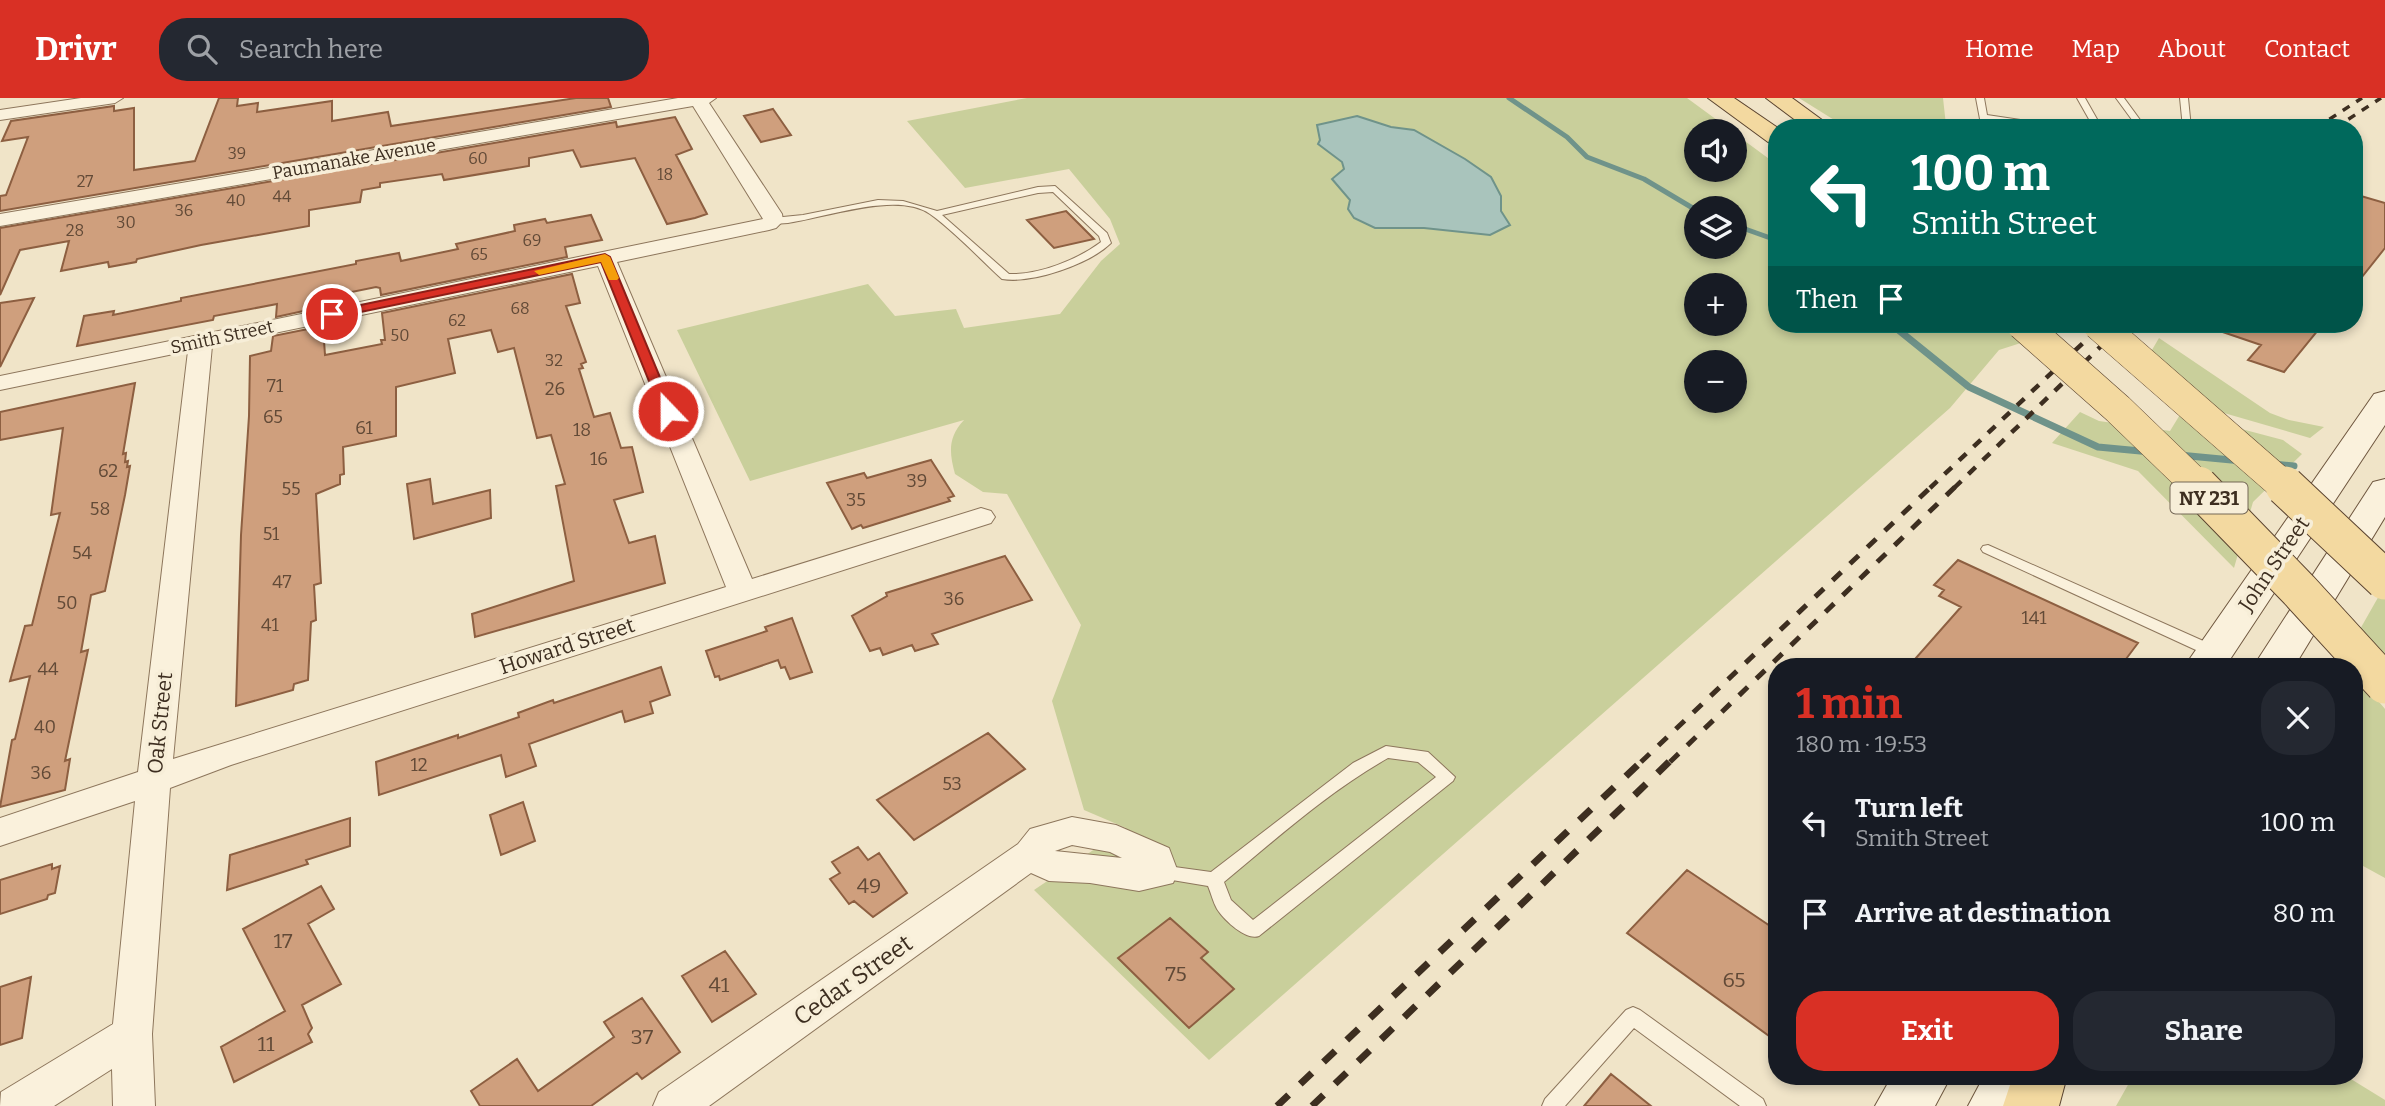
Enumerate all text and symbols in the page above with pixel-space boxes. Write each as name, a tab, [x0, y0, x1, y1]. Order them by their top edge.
search box	[159, 18, 649, 81]
text: Drivr	[35, 29, 117, 69]
icon: search	[183, 30, 221, 68]
text: Search here	[239, 34, 383, 65]
text: Home	[1965, 35, 2034, 63]
text: Map	[2072, 35, 2120, 63]
text: About	[2158, 35, 2226, 63]
text: Contact	[2264, 35, 2350, 63]
map controls	[1684, 119, 1747, 413]
button: sound	[1684, 119, 1747, 182]
street label: Paumanake Avenue	[270, 134, 438, 184]
house number: 39	[228, 144, 246, 163]
text: 100 m	[1911, 144, 2050, 203]
icon: left	[1796, 147, 1887, 238]
house number: 60	[468, 149, 488, 168]
house number: 18	[657, 165, 673, 184]
house number: 27	[77, 172, 93, 191]
house number: 44	[273, 187, 292, 206]
house number: 40	[226, 191, 246, 210]
button: layers	[1684, 196, 1747, 259]
house number: 36	[175, 201, 193, 220]
text: Smith Street	[1911, 204, 2097, 242]
house number: 30	[116, 213, 136, 232]
house number: 28	[66, 221, 84, 240]
house number: 69	[523, 231, 541, 250]
house number: 65	[470, 245, 488, 264]
button: +	[1684, 273, 1747, 336]
icon: arrive	[1872, 280, 1910, 318]
pin	[302, 284, 362, 344]
text: Then	[1796, 284, 1858, 315]
icon: arrive	[313, 295, 351, 333]
house number: 68	[510, 299, 530, 318]
house number: 62	[448, 311, 466, 330]
street label: Smith Street	[168, 315, 276, 359]
house number: 50	[391, 326, 409, 345]
button: −	[1684, 350, 1747, 413]
house number: 32	[545, 351, 563, 370]
position arrow	[631, 374, 705, 448]
house number: 71	[267, 375, 284, 397]
house number: 26	[545, 378, 565, 400]
house number: 65	[263, 406, 283, 428]
house number: 61	[355, 417, 374, 439]
house number: 18	[573, 419, 591, 441]
house number: 16	[590, 448, 608, 470]
house number: 62	[98, 460, 118, 482]
house number: 39	[907, 470, 927, 492]
house number: 55	[281, 478, 301, 500]
road number: NY 231	[2170, 482, 2248, 514]
house number: 35	[846, 489, 866, 511]
house number: 58	[90, 498, 110, 520]
street label: John Street	[2232, 511, 2315, 617]
house number: 51	[263, 523, 280, 545]
house number: 54	[72, 542, 93, 564]
house number: 47	[272, 571, 292, 593]
house number: 36	[944, 588, 964, 610]
house number: 50	[56, 592, 78, 614]
house number: 141	[2021, 607, 2047, 629]
street label: Howard Street	[496, 612, 638, 680]
house number: 41	[261, 614, 280, 636]
house number: 44	[37, 658, 59, 680]
street label: Oak Street	[142, 670, 178, 775]
text: 1 min	[1796, 679, 1902, 729]
button: close	[2261, 681, 2335, 755]
house number: 40	[34, 716, 56, 738]
text: 180 m · 19:53	[1796, 730, 1927, 758]
house number: 12	[410, 754, 428, 776]
house number: 36	[31, 762, 51, 784]
house number: 53	[942, 773, 962, 795]
text: Turn left	[1855, 793, 1963, 824]
icon: left	[1796, 804, 1834, 842]
text: 100 m	[2261, 807, 2335, 838]
text: Smith Street	[1855, 824, 1989, 852]
house number: 49	[857, 873, 881, 899]
icon: arrive	[1796, 895, 1834, 933]
text: Arrive at destination	[1855, 898, 2110, 929]
text: 80 m	[2273, 898, 2335, 929]
house number: 17	[274, 928, 293, 954]
street label: Cedar Street	[788, 929, 918, 1031]
house number: 75	[1165, 961, 1187, 987]
house number: 65	[1722, 967, 1746, 993]
house number: 41	[709, 972, 730, 998]
button: Exit	[1796, 991, 2059, 1071]
button: Share	[2073, 991, 2335, 1071]
house number: 37	[631, 1024, 654, 1050]
house number: 11	[257, 1031, 275, 1057]

